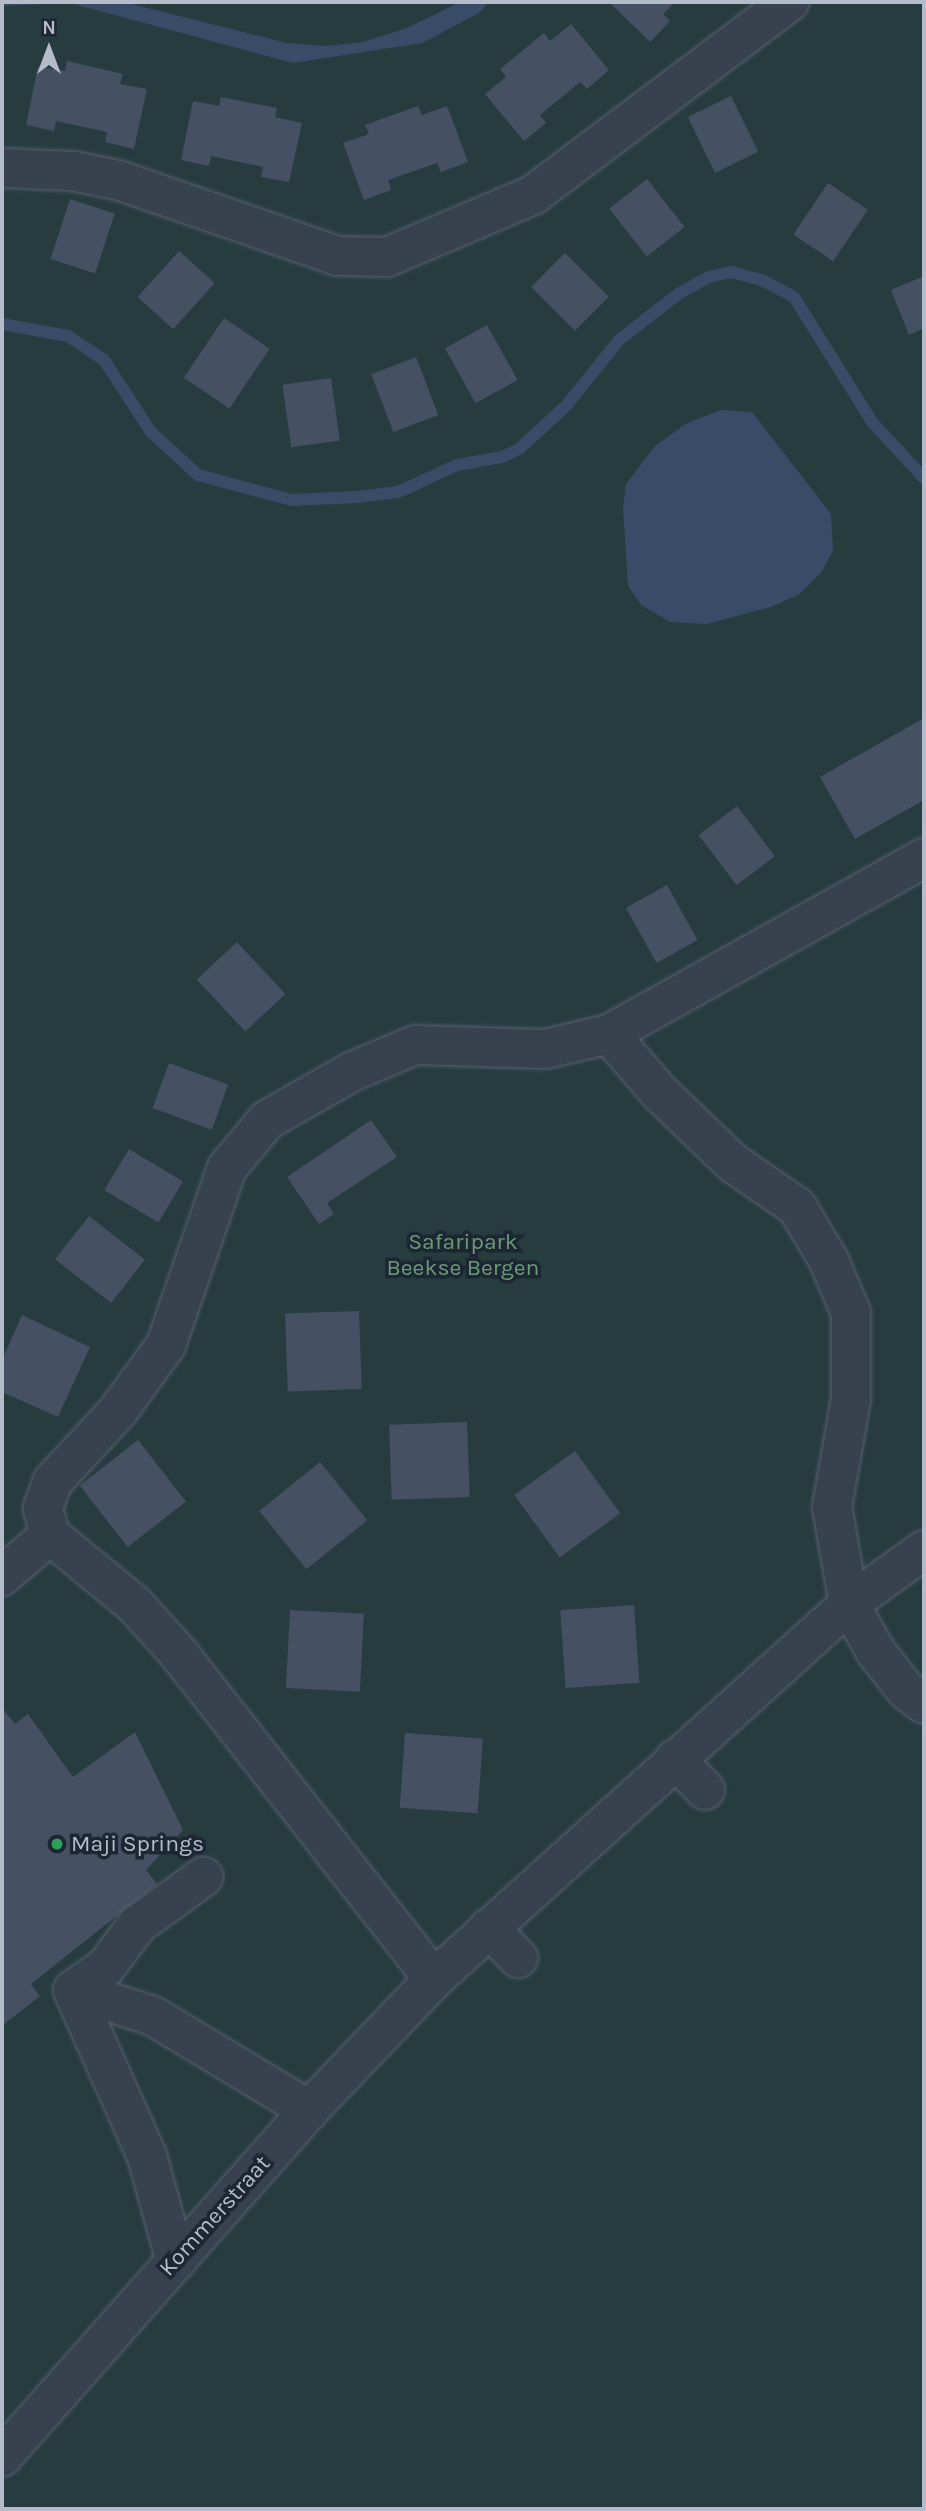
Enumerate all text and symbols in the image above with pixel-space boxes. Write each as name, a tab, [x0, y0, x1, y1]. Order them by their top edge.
north arrow	[14, 14, 84, 84]
text: N	[42, 17, 56, 39]
park label: Safaripark Beekse Bergen	[387, 1228, 539, 1282]
place label: Maji Springs	[71, 1830, 204, 1858]
marker: Maji Springs	[49, 1836, 65, 1852]
street label: Kommerstraat	[154, 2150, 276, 2282]

